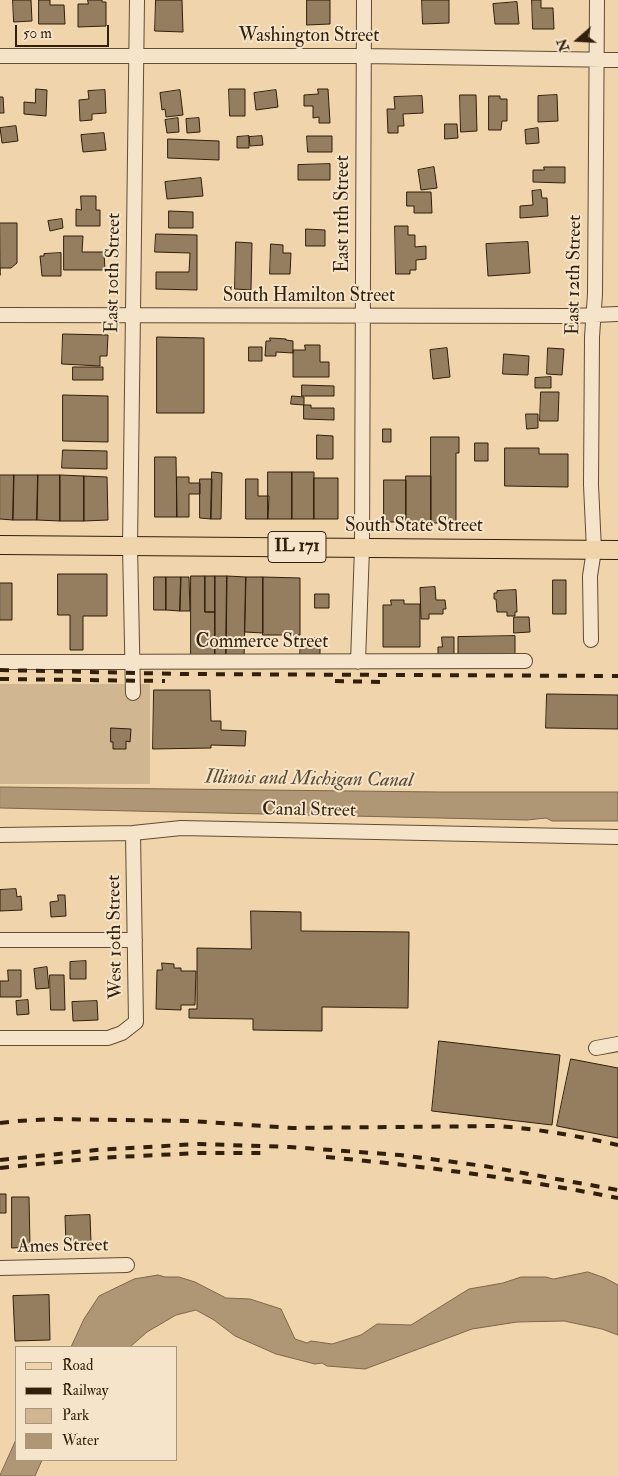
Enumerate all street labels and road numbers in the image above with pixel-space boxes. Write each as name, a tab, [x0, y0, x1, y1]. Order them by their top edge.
street label: Washington Street	[239, 26, 379, 48]
street label: East 11th Street	[333, 155, 355, 273]
street label: East 10th Street	[102, 213, 126, 333]
street label: East 12th Street	[563, 215, 587, 335]
street label: South Hamilton Street	[223, 286, 395, 308]
street label: South State Street	[345, 516, 483, 538]
road number: IL 171	[268, 532, 326, 562]
street label: Commerce Street	[196, 632, 328, 654]
street label: Canal Street	[262, 799, 356, 823]
street label: West 10th Street	[104, 875, 128, 999]
street label: Ames Street	[17, 1235, 109, 1259]

